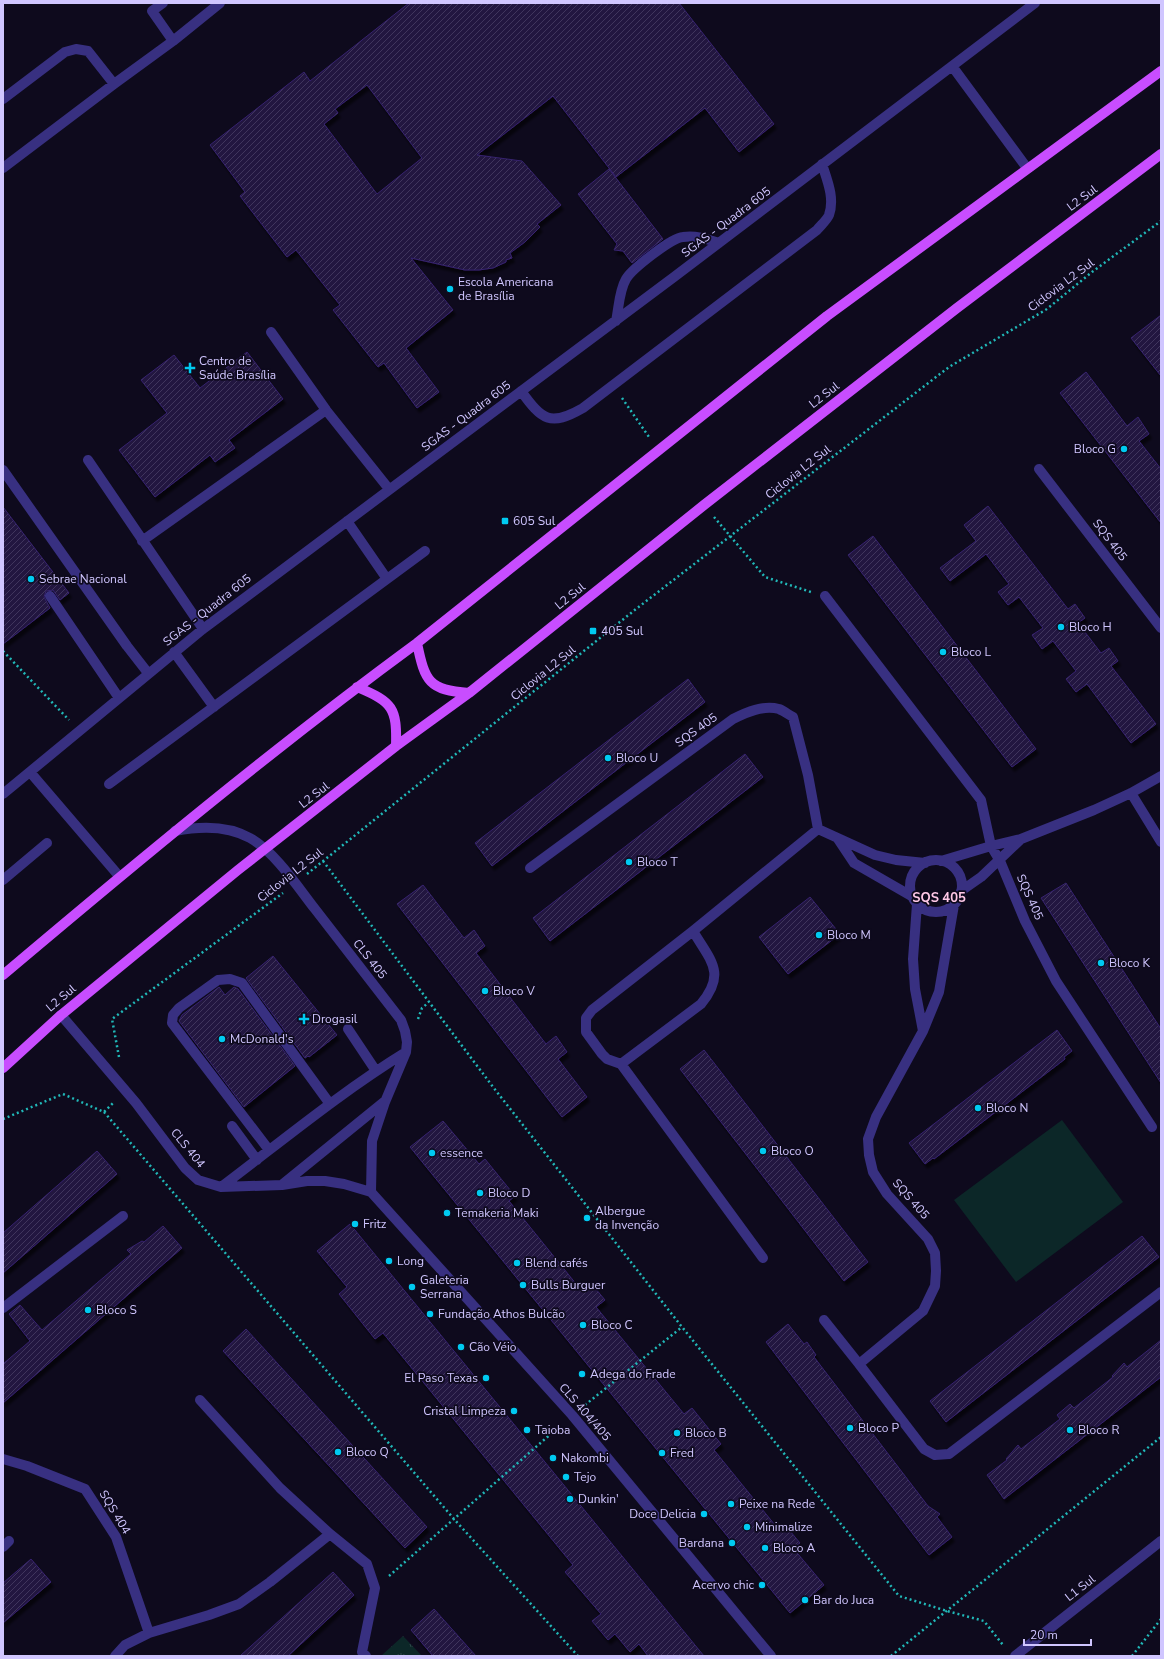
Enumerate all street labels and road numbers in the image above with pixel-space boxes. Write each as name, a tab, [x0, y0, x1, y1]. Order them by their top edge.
street label: L2 Sul	[1063, 181, 1101, 215]
street label: SGAS - Quadra 605	[678, 183, 774, 261]
street label: Ciclovia L2 Sul	[1024, 254, 1098, 315]
street label: SGAS - Quadra 605	[418, 377, 514, 455]
street label: L2 Sul	[805, 378, 843, 412]
street label: Ciclovia L2 Sul	[762, 441, 835, 503]
street label: SQS 405	[1089, 516, 1131, 564]
street label: SGAS - Quadra 605	[160, 570, 254, 650]
street label: L2 Sul	[552, 579, 589, 613]
street label: Ciclovia L2 Sul	[507, 642, 579, 704]
street label: SQS 405	[672, 709, 720, 751]
street label: L2 Sul	[295, 778, 333, 812]
street label: Ciclovia L2 Sul	[254, 844, 327, 906]
street label: SQS 405	[1013, 872, 1047, 922]
street label: CLS 405	[349, 936, 391, 982]
street label: L2 Sul	[43, 981, 80, 1015]
street label: CLS 404	[167, 1125, 209, 1171]
street label: SQS 405	[889, 1175, 933, 1223]
street label: CLS 404/405	[556, 1380, 614, 1444]
street label: SQS 404	[96, 1487, 134, 1537]
street label: L1 Sul	[1061, 1571, 1099, 1605]

